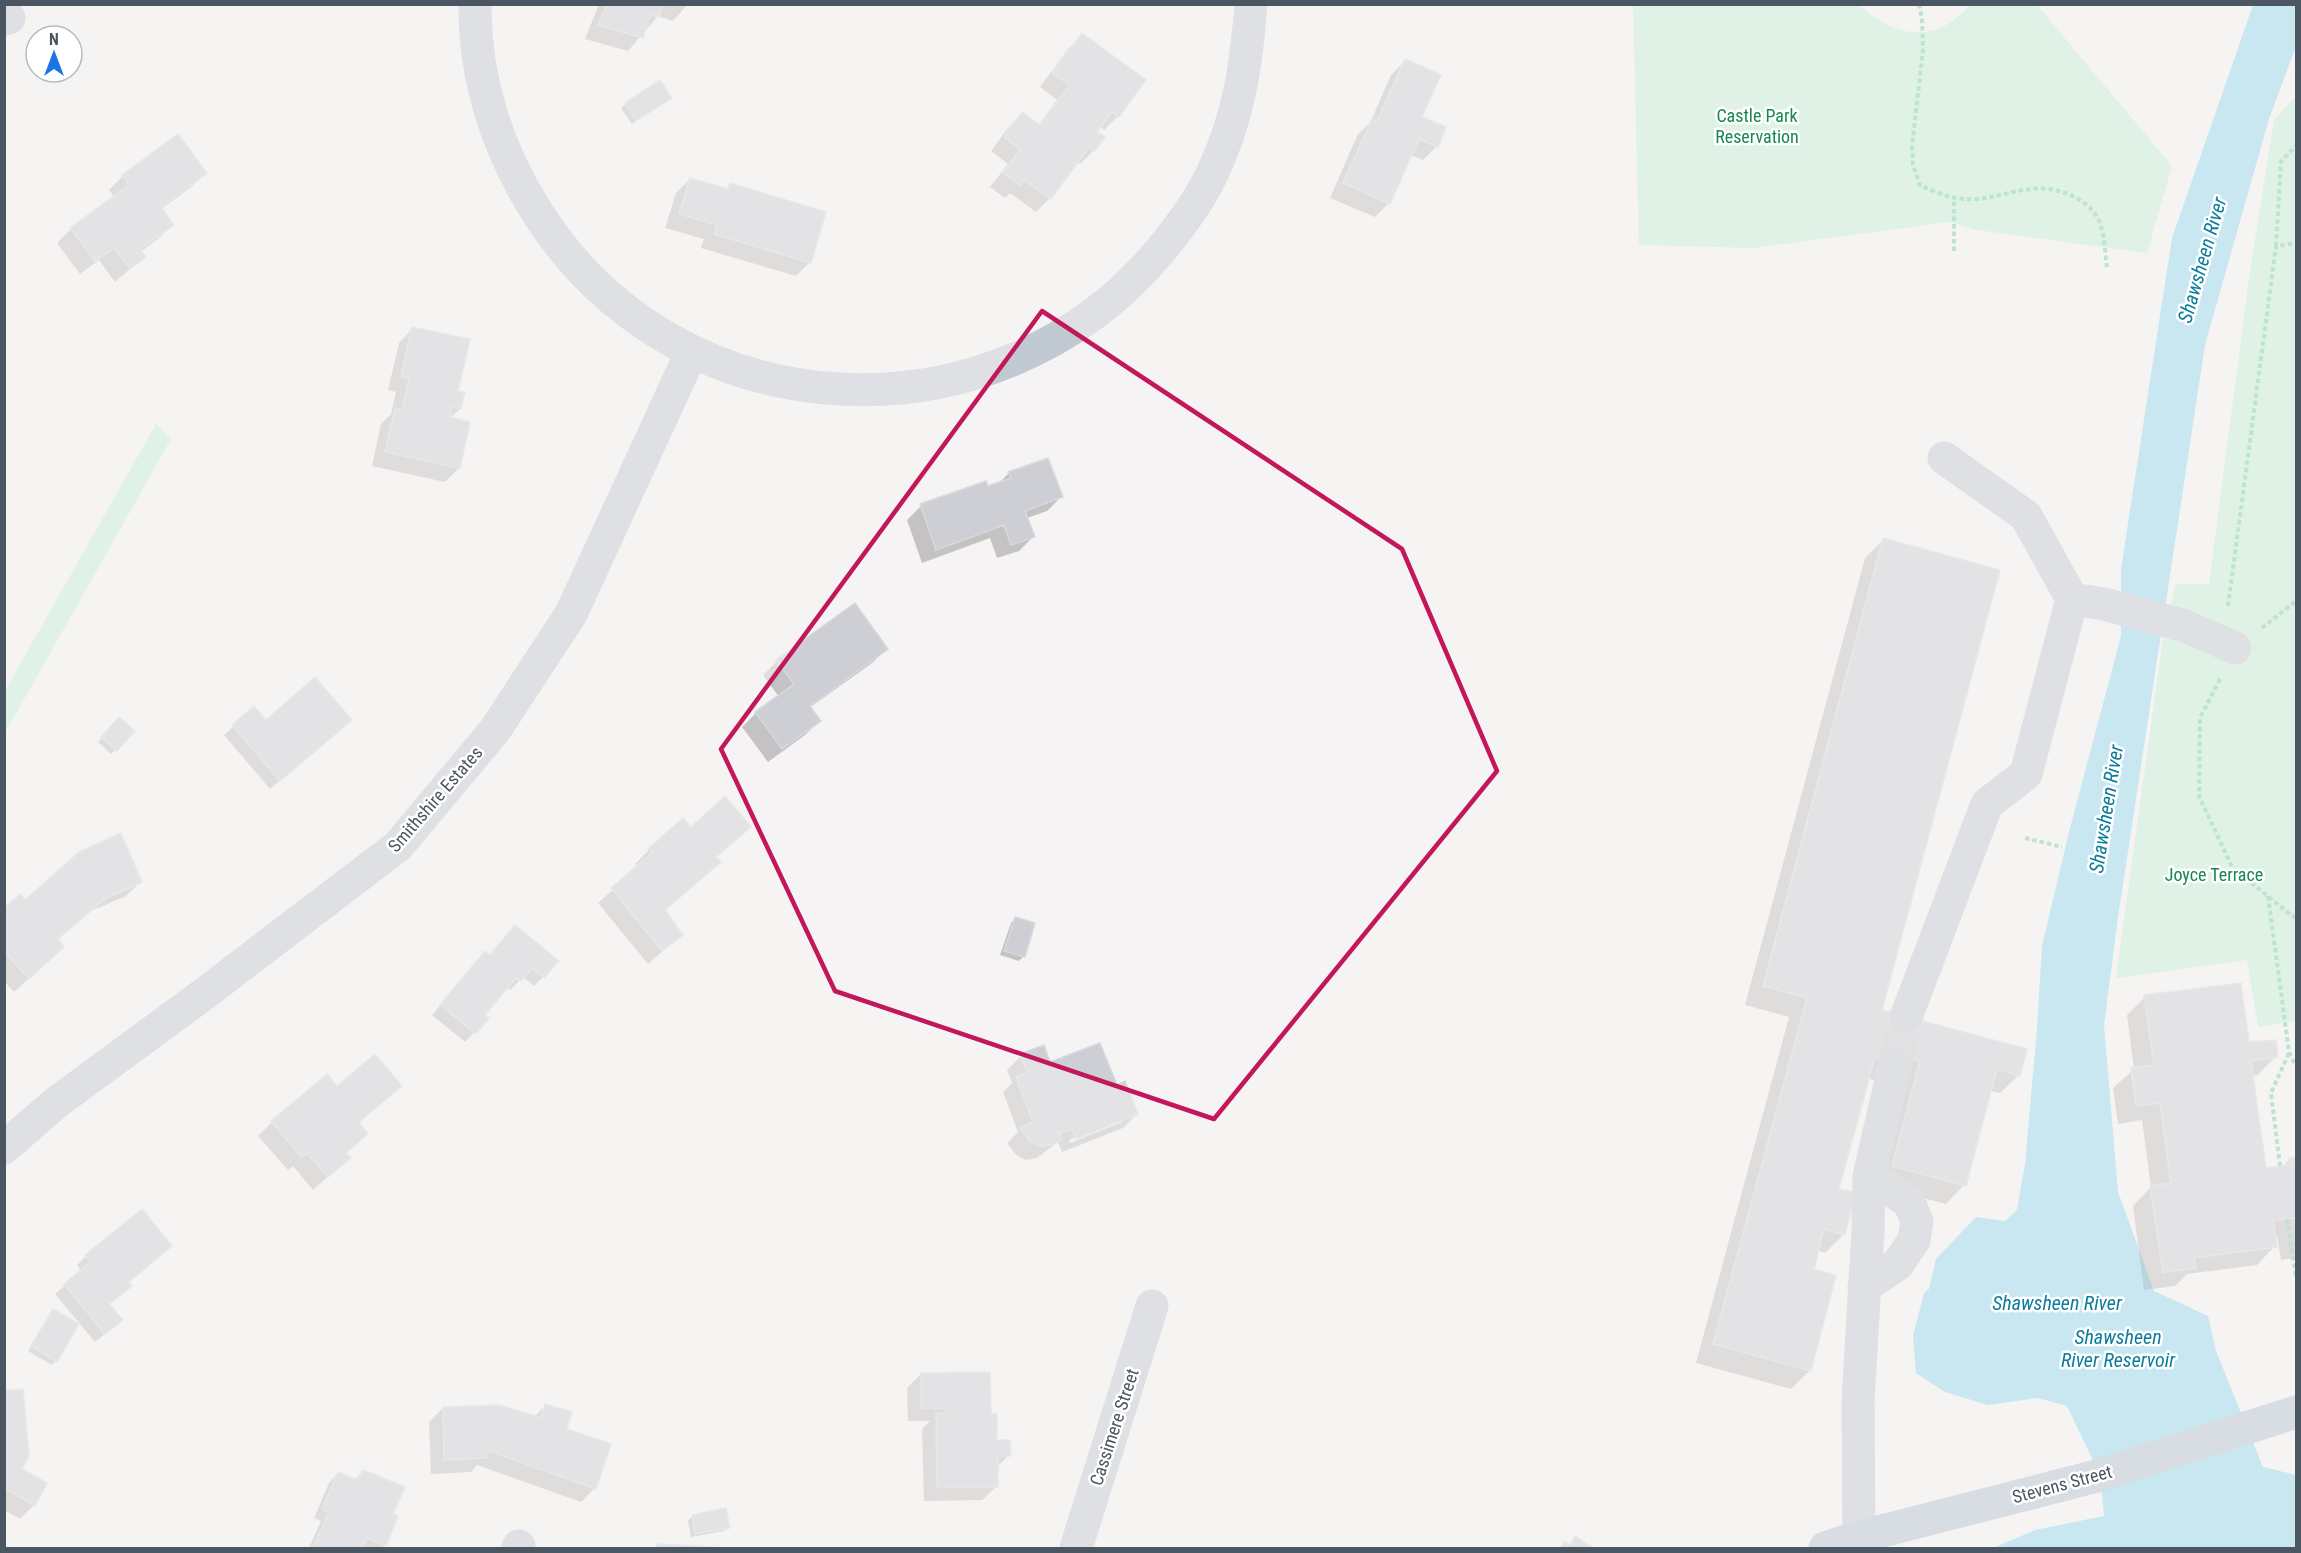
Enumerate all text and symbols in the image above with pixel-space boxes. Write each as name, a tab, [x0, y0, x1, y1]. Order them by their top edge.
north arrow	[24, 24, 84, 84]
text: N	[49, 30, 59, 49]
park label: Castle Park Reservation	[1715, 105, 1799, 147]
water label: Shawsheen River	[2173, 193, 2232, 326]
street label: Smithshire Estates	[383, 742, 487, 856]
water label: Shawsheen River	[2084, 742, 2128, 875]
park label: Joyce Terrace	[2165, 864, 2263, 885]
water label: Shawsheen River	[1992, 1291, 2123, 1315]
water label: Shawsheen River Reservoir	[2061, 1325, 2176, 1372]
street label: Cassimere Street	[1085, 1366, 1143, 1488]
street label: Stevens Street	[2010, 1461, 2114, 1507]

